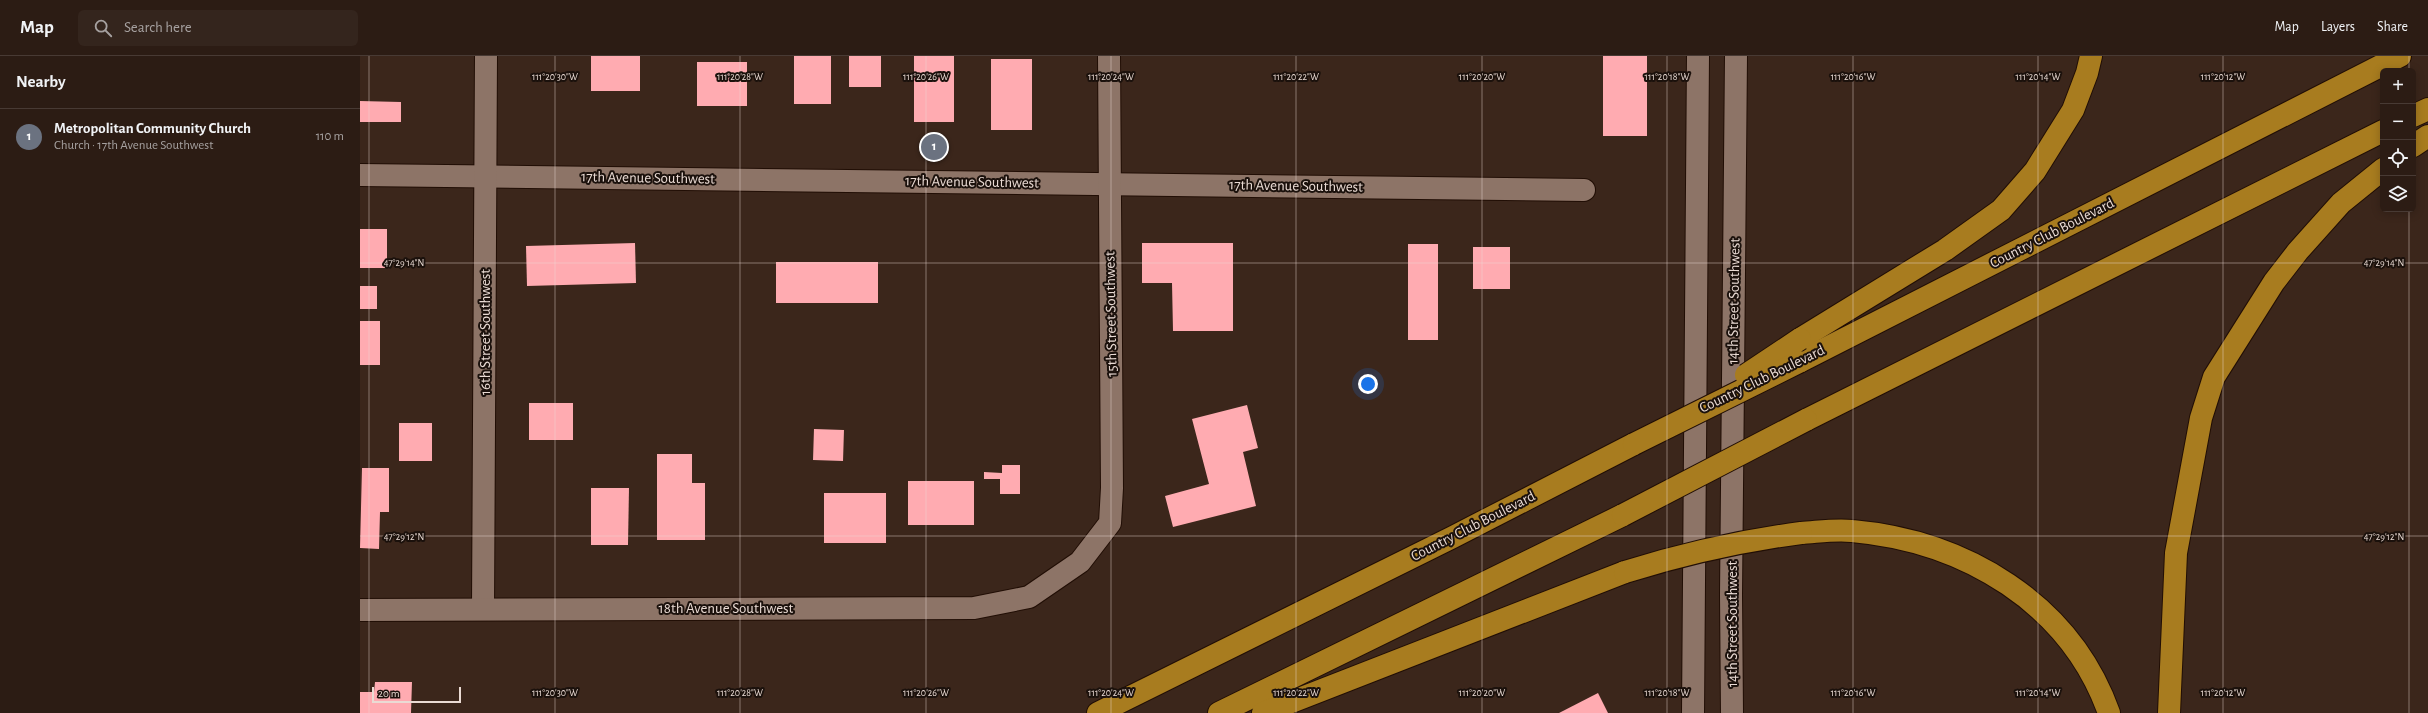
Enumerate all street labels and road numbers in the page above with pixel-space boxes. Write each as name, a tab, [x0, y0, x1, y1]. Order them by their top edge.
street label: 17th Avenue Southwest	[581, 169, 715, 187]
street label: 17th Avenue Southwest	[905, 173, 1039, 191]
street label: 17th Avenue Southwest	[1229, 177, 1363, 195]
street label: Country Club Boulevard	[1987, 195, 2117, 271]
street label: 14th Street Southwest	[1725, 237, 1743, 364]
street label: 15th Street Southwest	[1102, 251, 1120, 377]
street label: 16th Street Southwest	[478, 269, 493, 395]
street label: Country Club Boulevard	[1697, 342, 1827, 416]
street label: Country Club Boulevard	[1408, 488, 1538, 564]
street label: 14th Street Southwest	[1725, 561, 1740, 687]
street label: 18th Avenue Southwest	[659, 601, 794, 616]

